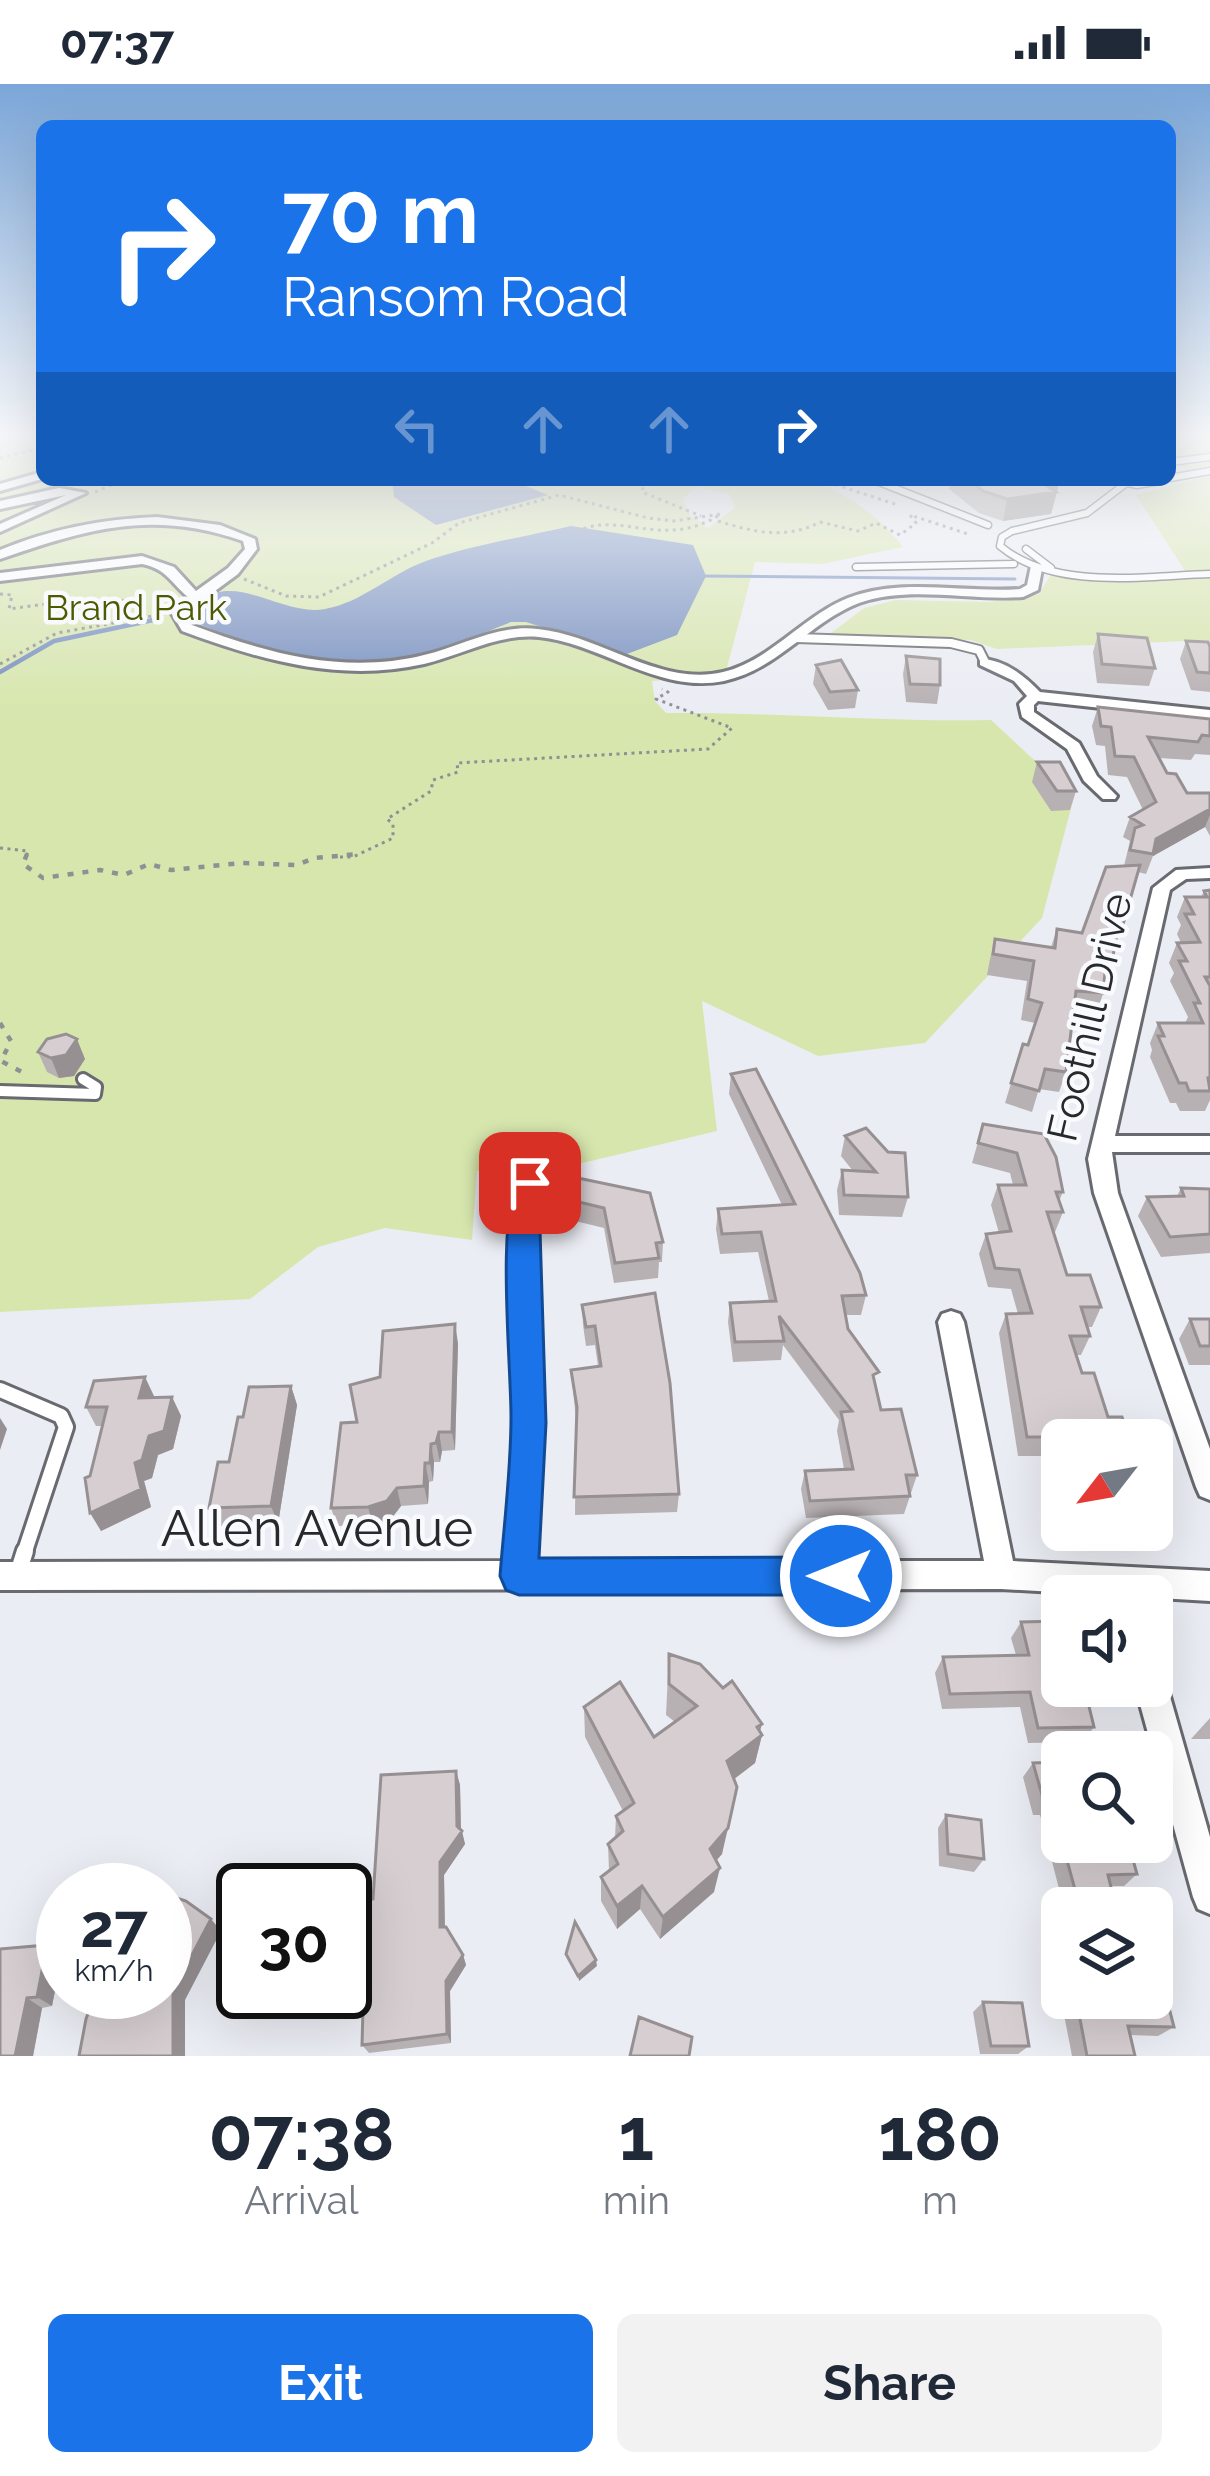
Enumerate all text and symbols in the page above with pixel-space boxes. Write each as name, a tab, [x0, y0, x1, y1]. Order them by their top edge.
text: 07:37	[60, 16, 174, 69]
text: 70 m	[282, 164, 479, 263]
icon: right	[84, 168, 240, 324]
text: Ransom Road	[282, 265, 629, 329]
icon: left	[384, 396, 450, 462]
icon: ahead	[510, 396, 576, 462]
icon: ahead	[636, 396, 702, 462]
icon: right	[762, 396, 828, 462]
park label: Brand Park	[45, 586, 227, 628]
street label: Foothill Drive	[1037, 888, 1142, 1146]
pin	[479, 1132, 581, 1234]
icon: arrive	[497, 1150, 563, 1216]
north arrow	[1041, 1419, 1173, 1551]
map controls	[1041, 1419, 1173, 2019]
street label: Allen Avenue	[161, 1498, 473, 1558]
position arrow	[778, 1513, 904, 1639]
button: sound	[1041, 1575, 1173, 1707]
button: search	[1041, 1731, 1173, 1863]
speed limit sign: 30	[216, 1863, 372, 2019]
button: layers	[1041, 1887, 1173, 2019]
text: 27	[80, 1891, 148, 1961]
text: km/h	[74, 1953, 154, 1988]
text: 07:38	[208, 2092, 394, 2177]
text: 1	[619, 2092, 654, 2177]
text: 180	[878, 2092, 1002, 2177]
text: Arrival	[244, 2177, 359, 2223]
text: min	[603, 2177, 670, 2223]
text: m	[922, 2177, 958, 2223]
button: Exit	[48, 2314, 593, 2452]
button: Share	[617, 2314, 1162, 2452]

